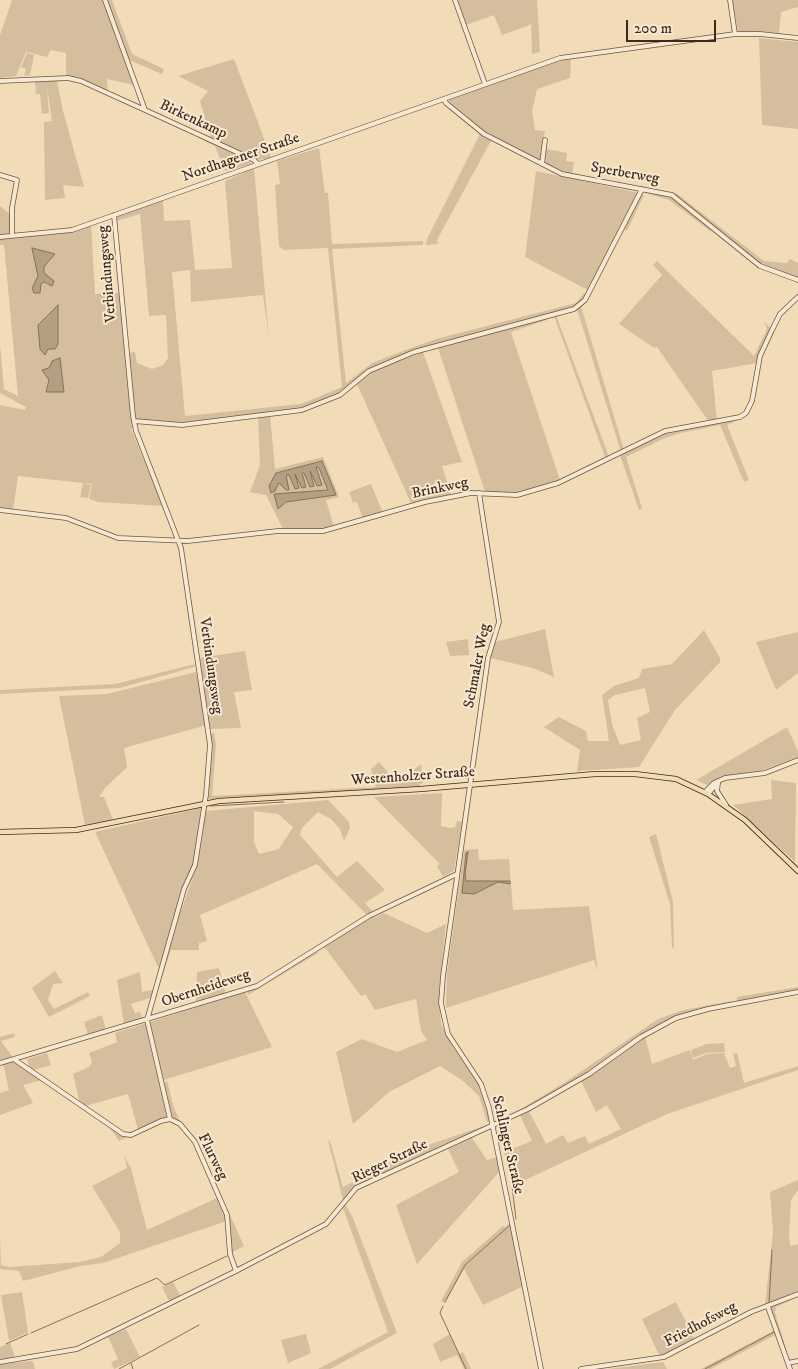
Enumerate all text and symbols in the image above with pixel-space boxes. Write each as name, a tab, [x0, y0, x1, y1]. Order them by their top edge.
scale bar	[628, 10, 718, 42]
text: 200 m	[634, 19, 672, 38]
street label: Birkenkamp	[156, 96, 230, 144]
street label: Nordhagener Straße	[180, 130, 302, 186]
street label: Sperberweg	[589, 159, 661, 189]
street label: Verbindungsweg	[95, 225, 121, 323]
street label: Brinkweg	[410, 474, 470, 504]
street label: Verbindungsweg	[194, 617, 226, 715]
street label: Schmaler Weg	[461, 622, 495, 710]
street label: Westenholzer Straße	[350, 764, 476, 790]
street label: Obernheideweg	[159, 966, 253, 1012]
street label: Schlinger Straße	[487, 1094, 527, 1196]
street label: Flurweg	[193, 1131, 231, 1183]
street label: Rieger Straße	[349, 1136, 431, 1188]
street label: Friedhofsweg	[662, 1298, 740, 1352]

